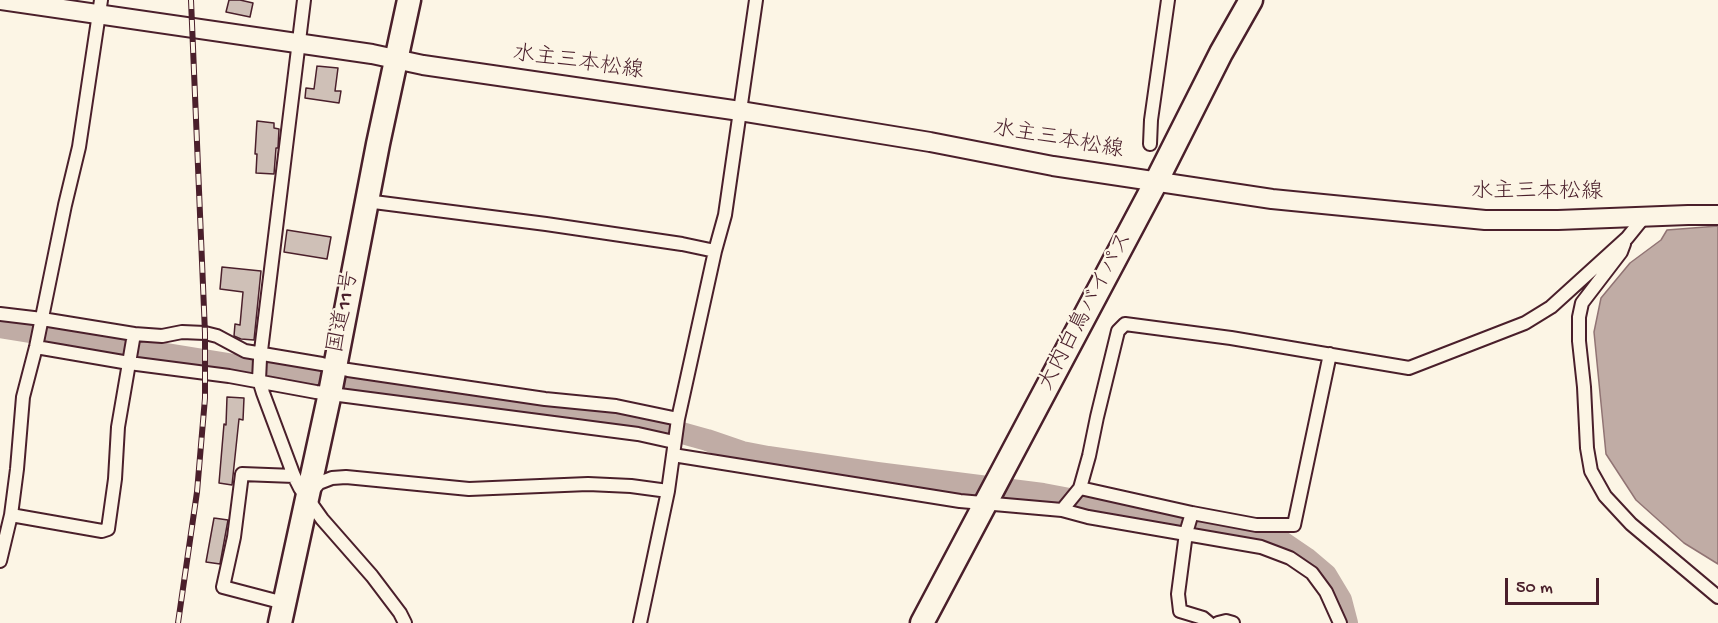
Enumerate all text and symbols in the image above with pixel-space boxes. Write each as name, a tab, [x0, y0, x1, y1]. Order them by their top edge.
street label: 水主三本松線	[511, 42, 645, 86]
street label: 水主三本松線	[991, 117, 1125, 165]
street label: 水主三本松線	[1471, 181, 1603, 207]
street label: 大内白鳥バイパス	[1034, 228, 1140, 396]
street label: 国道11号	[324, 268, 366, 356]
scale bar	[1508, 566, 1602, 604]
text: 50 m	[1516, 578, 1553, 599]

